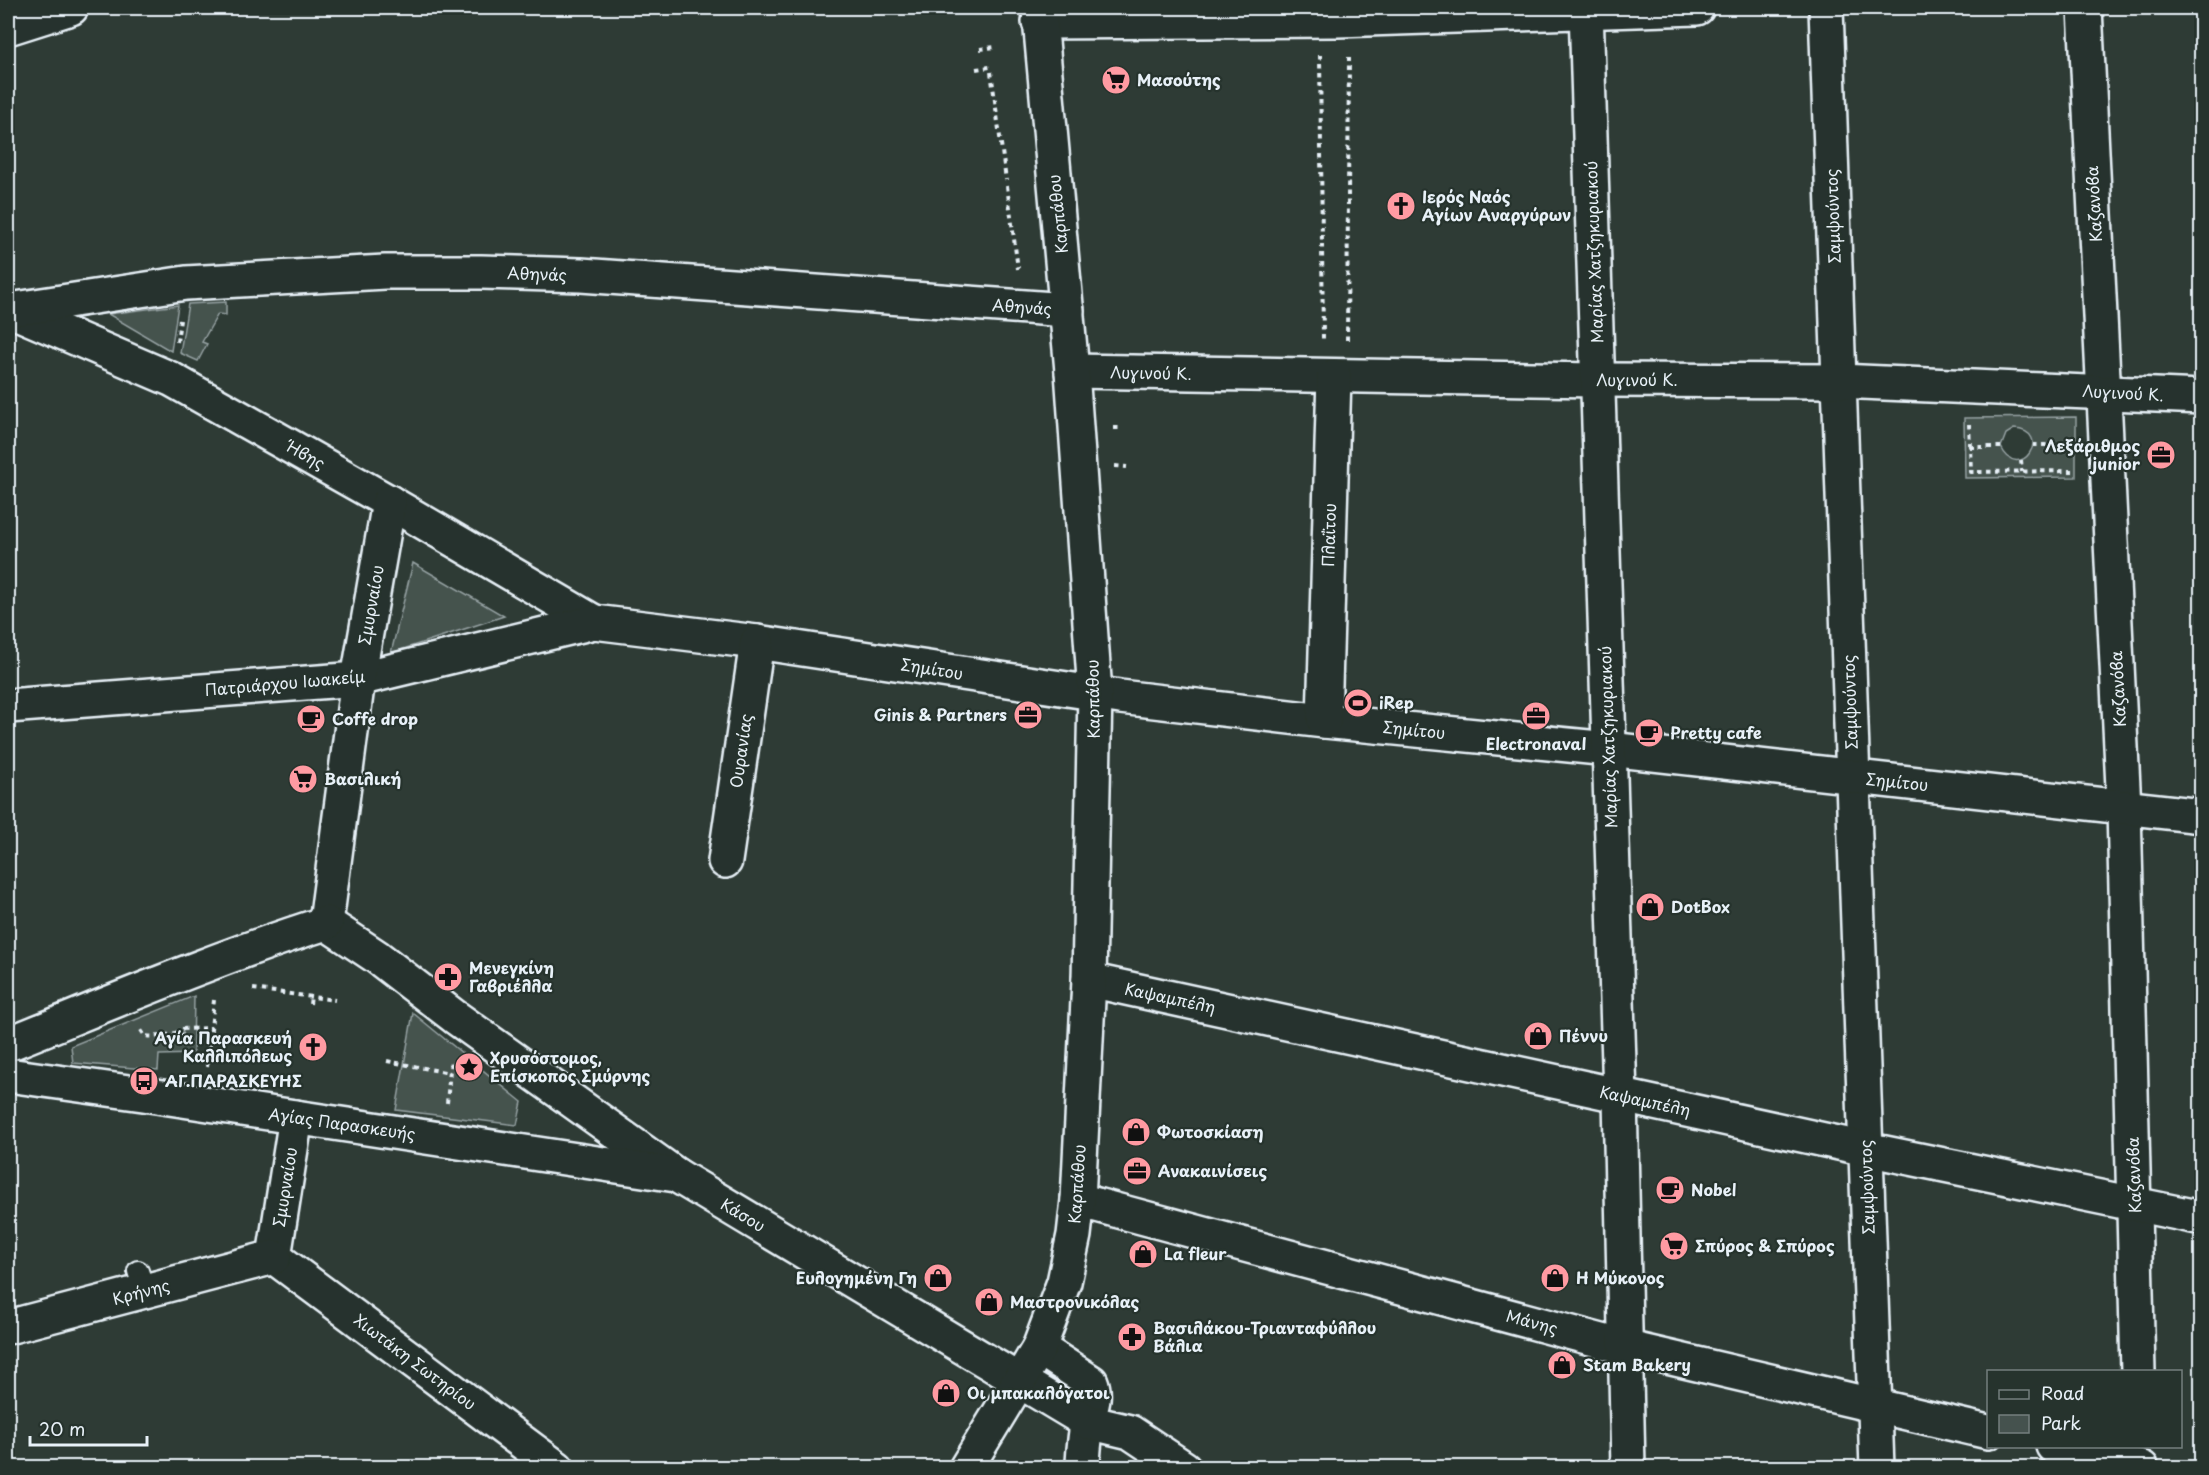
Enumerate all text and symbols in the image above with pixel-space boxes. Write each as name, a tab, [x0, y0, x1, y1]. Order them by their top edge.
supermarket icon: Μασούτης	[1100, 64, 1132, 96]
place label: Μασούτης	[1137, 67, 1221, 91]
street label: Μαρίας Χατζηκυριακού	[1578, 160, 1608, 344]
street label: Καζανόβα	[2079, 165, 2107, 243]
street label: Σαμψούντος	[1818, 168, 1846, 264]
street label: Καρπάθου	[1041, 174, 1073, 255]
place label: Ιερός Ναός Αγίων Αναργύρων	[1422, 184, 1571, 226]
church icon: Ιερός Ναός Αγίων Αναργύρων	[1385, 190, 1417, 222]
street label: Αθηνάς	[507, 260, 567, 286]
street label: Αθηνάς	[991, 292, 1053, 320]
street label: Λυγινού Κ.	[1110, 359, 1192, 385]
street label: Λυγινού Κ.	[1596, 367, 1678, 391]
street label: Λυγινού Κ.	[2082, 378, 2164, 406]
street label: Ήβης	[280, 432, 330, 474]
place label: Λεξάριθμος junior	[2045, 433, 2141, 475]
office icon: Λεξάριθμος junior	[2145, 439, 2177, 471]
street label: Πλαΐτου	[1315, 503, 1341, 567]
street label: Σμυρναίου	[351, 563, 389, 647]
street label: Μαρίας Χατζηκυριακού	[1592, 645, 1622, 829]
street label: Καζανόβα	[2103, 650, 2131, 728]
street label: Σημίτου	[899, 651, 965, 685]
street label: Σαμψούντος	[1835, 654, 1863, 750]
street label: Καρπάθου	[1079, 659, 1105, 739]
street label: Πατριάρχου Ιωακείμ	[204, 663, 367, 701]
sports icon: iRep	[1342, 687, 1374, 719]
place label: iRep	[1379, 690, 1414, 714]
office icon: Ginis & Partners	[1012, 699, 1044, 731]
office icon: Electronaval	[1520, 700, 1552, 732]
place label: Ginis & Partners	[874, 702, 1007, 726]
cafe icon: Coffe drop	[295, 703, 327, 735]
place label: Coffe drop	[332, 706, 418, 730]
street label: Ουρανίας	[723, 712, 757, 790]
street label: Σημίτου	[1382, 714, 1447, 744]
cafe icon: Pretty cafe	[1633, 717, 1665, 749]
place label: Pretty cafe	[1670, 720, 1762, 744]
place label: Electronaval	[1486, 731, 1586, 755]
supermarket icon: Βασιλική	[287, 763, 319, 795]
place label: Βασιλική	[324, 766, 401, 790]
street label: Σημίτου	[1865, 766, 1930, 796]
shop icon: DotBox	[1634, 891, 1666, 923]
place label: DotBox	[1671, 894, 1730, 918]
place label: Μενεγκίνη Γαβριέλλα	[469, 955, 554, 997]
pharmacy icon: Μενεγκίνη Γαβριέλλα	[432, 961, 464, 993]
street label: Καψαμπέλη	[1122, 976, 1218, 1018]
shop icon: Πέννυ	[1522, 1020, 1554, 1052]
place label: Πέννυ	[1559, 1023, 1608, 1047]
place label: Αγία Παρασκευή Καλλιπόλεως	[153, 1025, 292, 1067]
church icon: Αγία Παρασκευή Καλλιπόλεως	[297, 1031, 329, 1063]
place label: Χρυσόστομος, Επίσκοπος Σμύρνης	[490, 1045, 651, 1087]
place icon: Χρυσόστομος, Επίσκοπος Σμύρνης	[453, 1051, 485, 1083]
bus stop icon: ΑΓ.ΠΑΡΑΣΚΕΥΗΣ	[128, 1065, 160, 1097]
place label: ΑΓ.ΠΑΡΑΣΚΕΥΗΣ	[165, 1068, 302, 1092]
street label: Καψαμπέλη	[1597, 1079, 1693, 1121]
street label: Αγίας Παρασκευής	[267, 1101, 417, 1145]
shop icon: Φωτοσκίαση	[1120, 1116, 1152, 1148]
place label: Φωτοσκίαση	[1157, 1119, 1264, 1143]
street label: Καζανόβα	[2120, 1136, 2146, 1214]
street label: Σαμψούντος	[1852, 1139, 1880, 1235]
street label: Καρπάθου	[1061, 1144, 1091, 1224]
street label: Σμυρναίου	[266, 1145, 302, 1229]
office icon: Ανακαινίσεις	[1121, 1155, 1153, 1187]
place label: Ανακαινίσεις	[1158, 1158, 1267, 1182]
cafe icon: Nobel	[1654, 1174, 1686, 1206]
place label: Nobel	[1691, 1177, 1736, 1201]
street label: Κάσου	[717, 1191, 770, 1237]
supermarket icon: Σπύρος & Σπύρος	[1658, 1230, 1690, 1262]
place label: Σπύρος & Σπύρος	[1695, 1233, 1835, 1257]
shop icon: La fleur	[1127, 1238, 1159, 1270]
place label: La fleur	[1164, 1241, 1227, 1265]
shop icon: Ευλογημένη Γη	[922, 1262, 954, 1294]
shop icon: Η Μύκονος	[1539, 1262, 1571, 1294]
place label: Ευλογημένη Γη	[796, 1265, 917, 1289]
place label: Η Μύκονος	[1576, 1265, 1665, 1289]
street label: Κρήνης	[109, 1272, 172, 1310]
shop icon: Μαστρονικόλας	[973, 1286, 1005, 1318]
place label: Μαστρονικόλας	[1010, 1289, 1140, 1313]
street label: Μάνης	[1504, 1303, 1561, 1339]
street label: Χιωτάκη Σωτηρίου	[350, 1307, 482, 1415]
place label: Βασιλάκου-Τριανταφύλλου Βάλια	[1153, 1315, 1376, 1357]
pharmacy icon: Βασιλάκου-Τριανταφύλλου Βάλια	[1116, 1321, 1148, 1353]
shop icon: Stam Bakery	[1546, 1349, 1578, 1381]
place label: Stam Bakery	[1583, 1352, 1691, 1376]
legend	[1987, 1370, 2182, 1448]
shop icon: Οι μπακαλόγατοι	[930, 1377, 962, 1409]
text: Road	[2041, 1379, 2085, 1406]
place label: Οι μπακαλόγατοι	[967, 1380, 1110, 1404]
scale bar	[30, 1409, 147, 1447]
text: Park	[2041, 1409, 2081, 1436]
text: 20 m	[39, 1415, 85, 1442]

